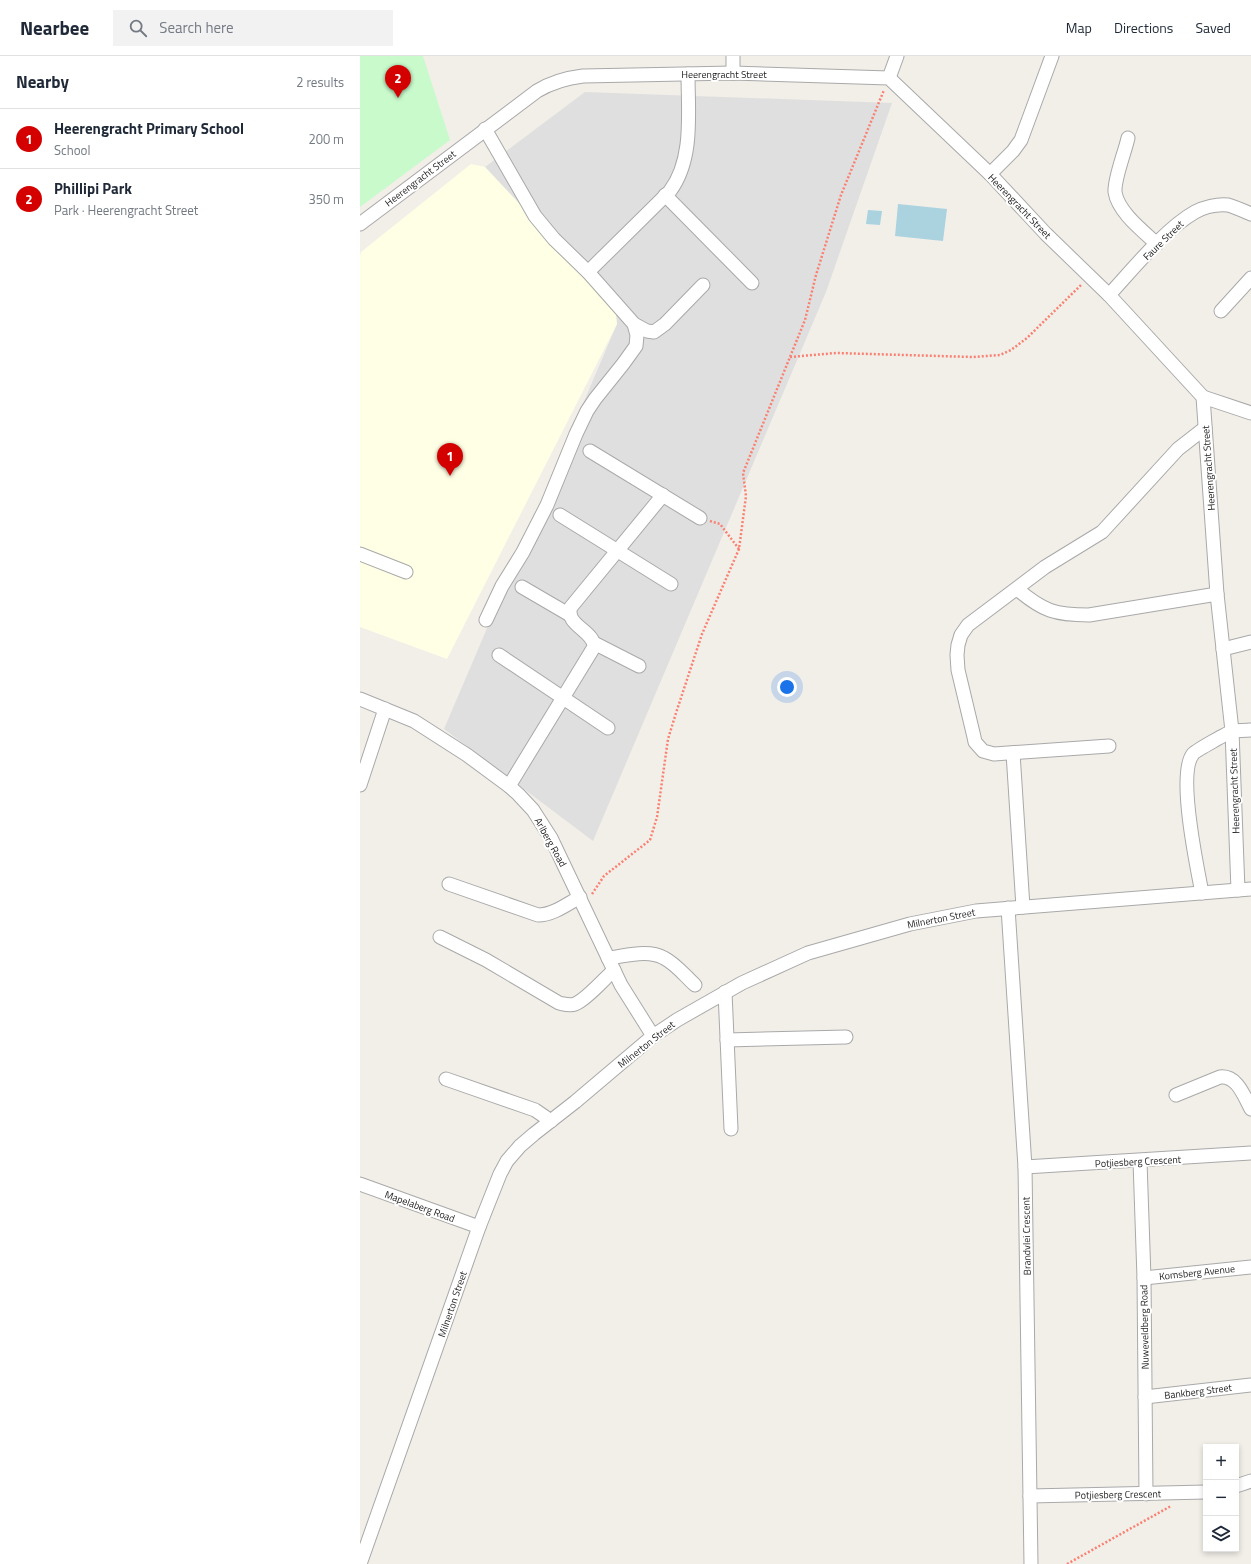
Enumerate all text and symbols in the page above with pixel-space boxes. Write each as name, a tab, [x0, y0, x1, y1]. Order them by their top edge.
search box	[113, 10, 393, 46]
text: Nearbee	[20, 13, 89, 42]
text: Search here	[159, 16, 234, 39]
icon: search	[127, 17, 149, 39]
text: Map	[1066, 17, 1092, 38]
text: Directions	[1114, 17, 1173, 38]
text: Saved	[1195, 17, 1231, 38]
pin: 2	[385, 65, 411, 98]
street label: Heerengracht Street	[681, 67, 767, 82]
text: Nearby	[16, 69, 69, 95]
text: 2 results	[296, 72, 344, 92]
text: Heerengracht Primary School	[54, 117, 244, 140]
text: 1	[25, 129, 33, 149]
text: 200 m	[308, 129, 344, 149]
text: School	[54, 140, 90, 160]
street label: Heerengracht Street	[382, 146, 459, 210]
street label: Heerengracht Street	[985, 170, 1055, 243]
text: Phillipi Park	[54, 177, 132, 200]
text: 2	[25, 189, 33, 209]
text: 350 m	[308, 189, 344, 209]
text: Park · Heerengracht Street	[54, 200, 198, 220]
street label: Faure Street	[1140, 217, 1187, 264]
street label: Heerengracht Street	[1198, 424, 1219, 511]
pin: 1	[437, 443, 463, 476]
your location	[777, 677, 797, 697]
street label: Heerengracht Street	[1225, 748, 1243, 834]
street label: Arlberg Road	[531, 815, 570, 870]
street label: Milnerton Street	[906, 904, 977, 932]
street label: Milnerton Street	[615, 1017, 678, 1072]
street label: Potjiesberg Crescent	[1094, 1152, 1182, 1171]
street label: Mapelaberg Road	[383, 1187, 457, 1226]
street label: Brandvlei Crescent	[1018, 1196, 1035, 1275]
street label: Komsberg Avenue	[1158, 1261, 1236, 1284]
street label: Milnerton Street	[434, 1269, 471, 1339]
street label: Nuweveldberg Road	[1136, 1285, 1153, 1369]
street label: Bankberg Street	[1163, 1380, 1233, 1403]
map controls	[1203, 1444, 1239, 1552]
button: +	[1203, 1444, 1239, 1480]
button: −	[1203, 1480, 1239, 1516]
street label: Potjiesberg Crescent	[1075, 1486, 1162, 1503]
button: layers	[1203, 1516, 1239, 1552]

